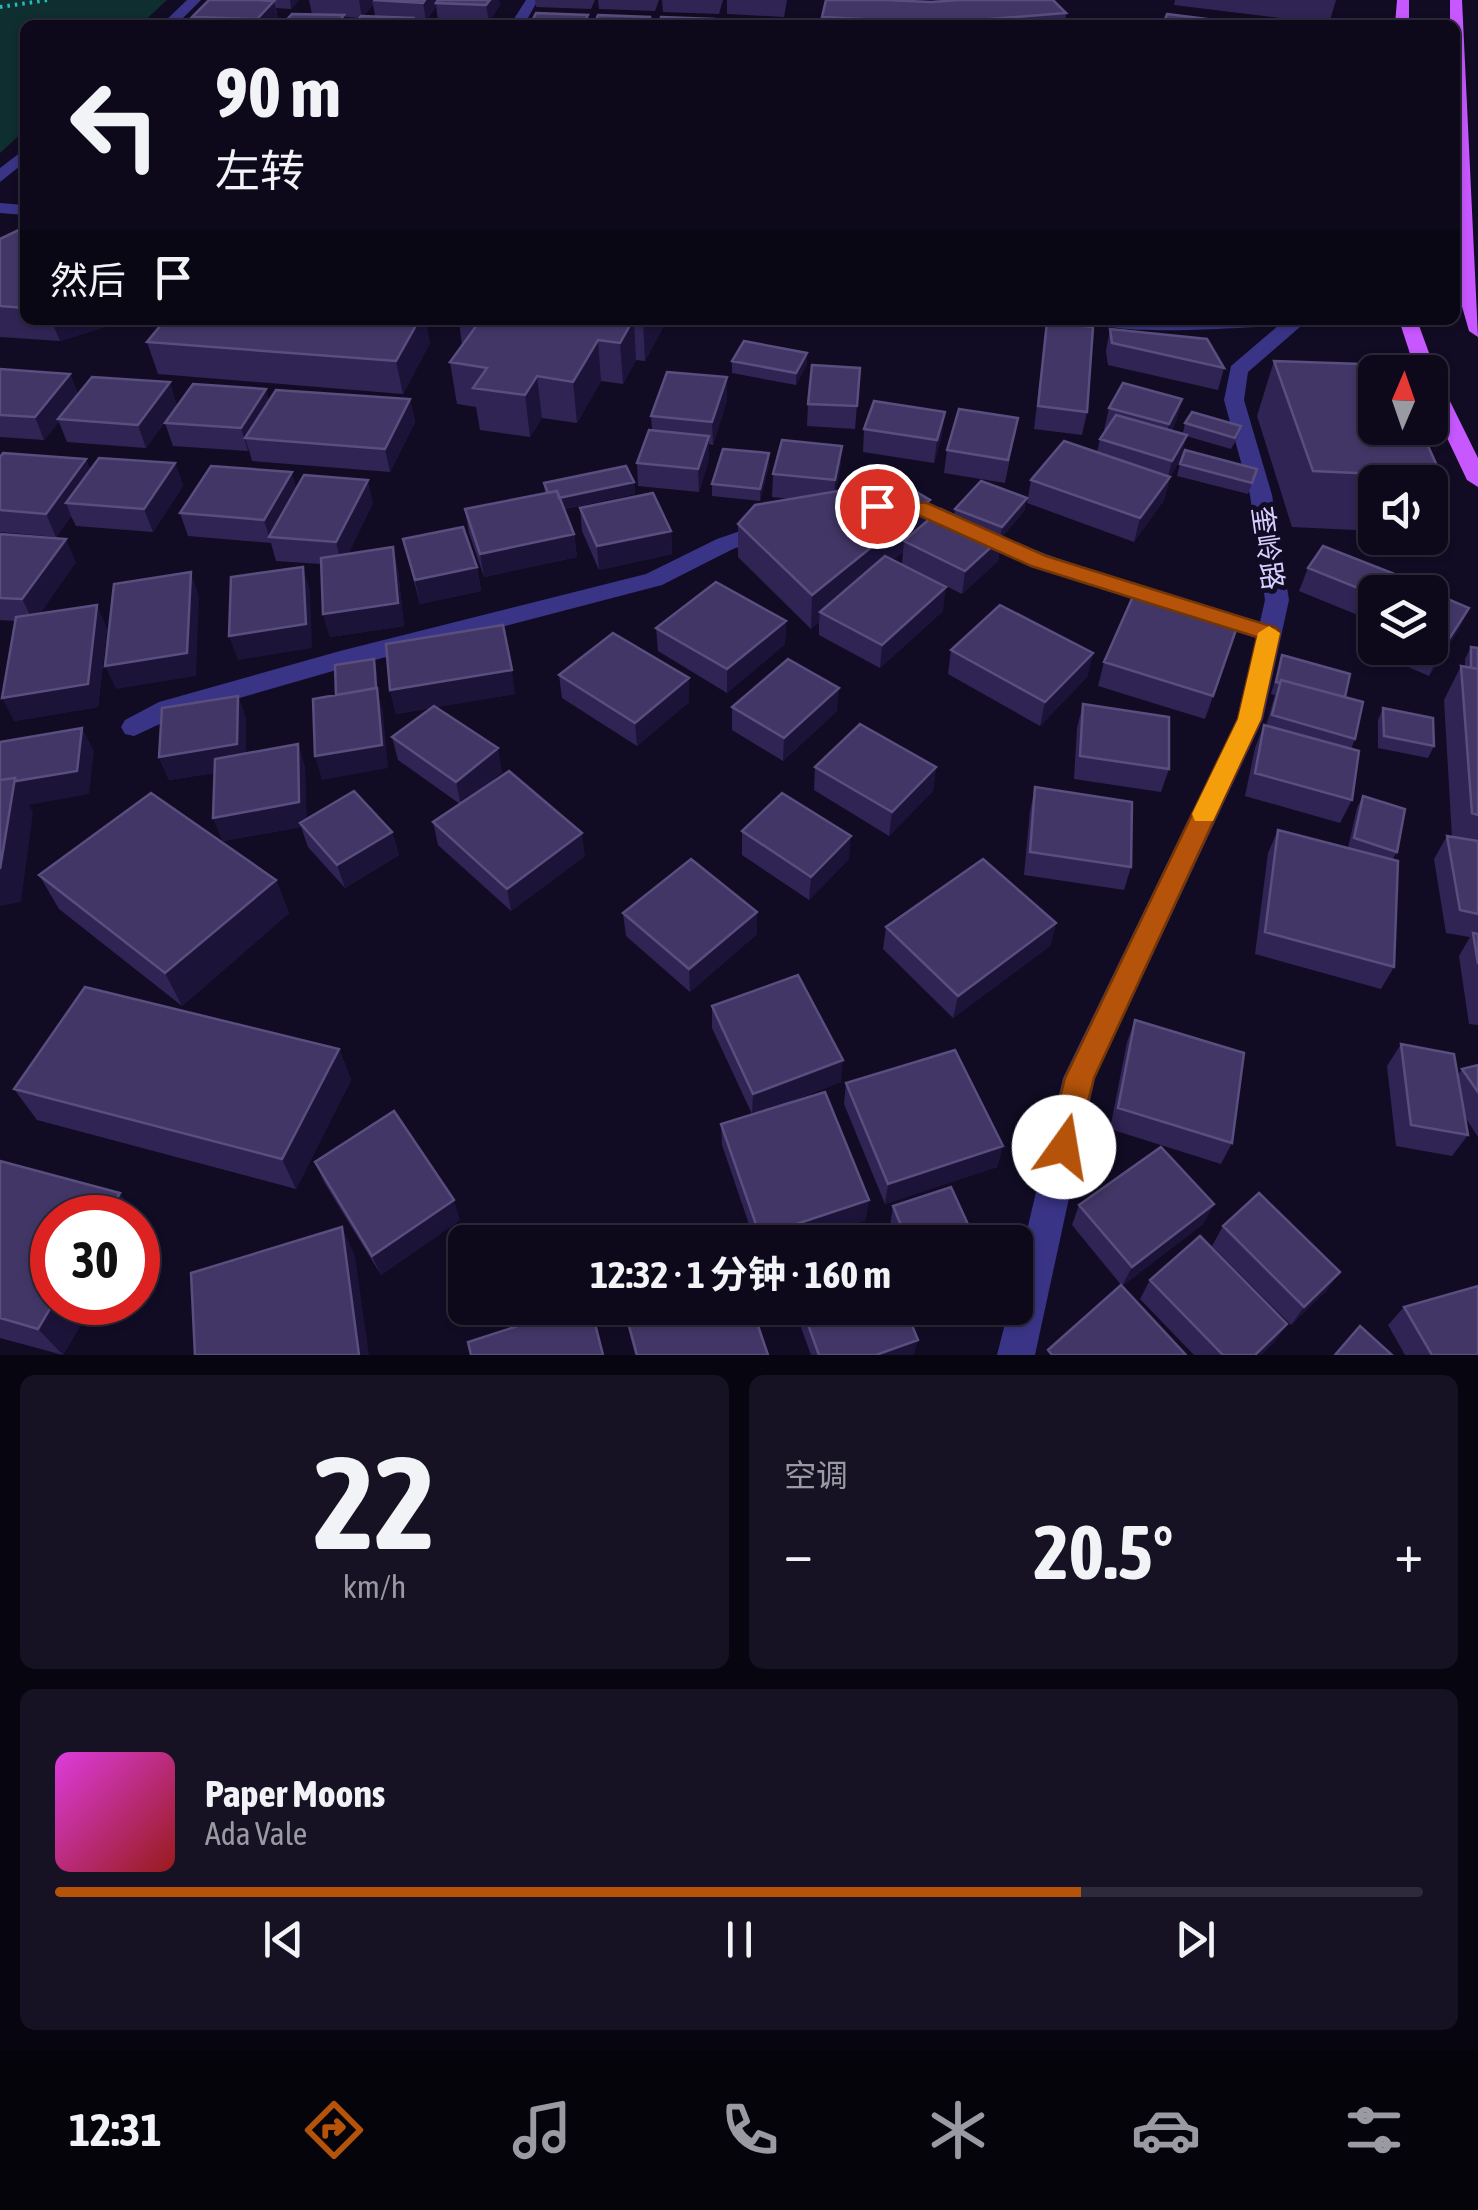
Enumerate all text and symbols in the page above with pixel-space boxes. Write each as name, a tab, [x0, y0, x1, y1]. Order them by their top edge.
text: 90 m	[215, 52, 341, 132]
icon: left	[50, 60, 180, 190]
text: 左转	[215, 145, 305, 197]
icon: arrive	[146, 250, 201, 305]
text: 然后	[50, 259, 126, 302]
north arrow	[1358, 355, 1448, 445]
map controls	[1358, 355, 1448, 665]
pin	[835, 464, 920, 549]
button: sound	[1358, 465, 1448, 555]
icon: arrive	[850, 479, 905, 534]
street label: 奎岭路	[1246, 504, 1290, 592]
button: layers	[1358, 575, 1448, 665]
position arrow	[1012, 1095, 1116, 1199]
speed limit sign: 30	[30, 1195, 160, 1325]
text: 12:32 · 1 分钟 · 160 m	[590, 1253, 891, 1296]
text: 22	[313, 1428, 436, 1577]
text: 空调	[784, 1457, 848, 1494]
text: 20.5°	[1034, 1509, 1173, 1595]
text: −	[784, 1521, 813, 1584]
text: +	[1394, 1521, 1423, 1584]
text: km/h	[343, 1568, 406, 1605]
text: Paper Moons	[205, 1772, 385, 1815]
text: Ada Vale	[205, 1815, 307, 1852]
icon: previous	[256, 1912, 311, 1967]
icon: pause	[712, 1912, 767, 1967]
icon: next	[1168, 1912, 1223, 1967]
icon: directions	[299, 2095, 369, 2165]
icon: music	[507, 2095, 577, 2165]
icon: phone	[715, 2095, 785, 2165]
icon: climate	[923, 2095, 993, 2165]
icon: car	[1131, 2095, 1201, 2165]
icon: filters	[1339, 2095, 1409, 2165]
text: 12:31	[69, 2104, 162, 2156]

